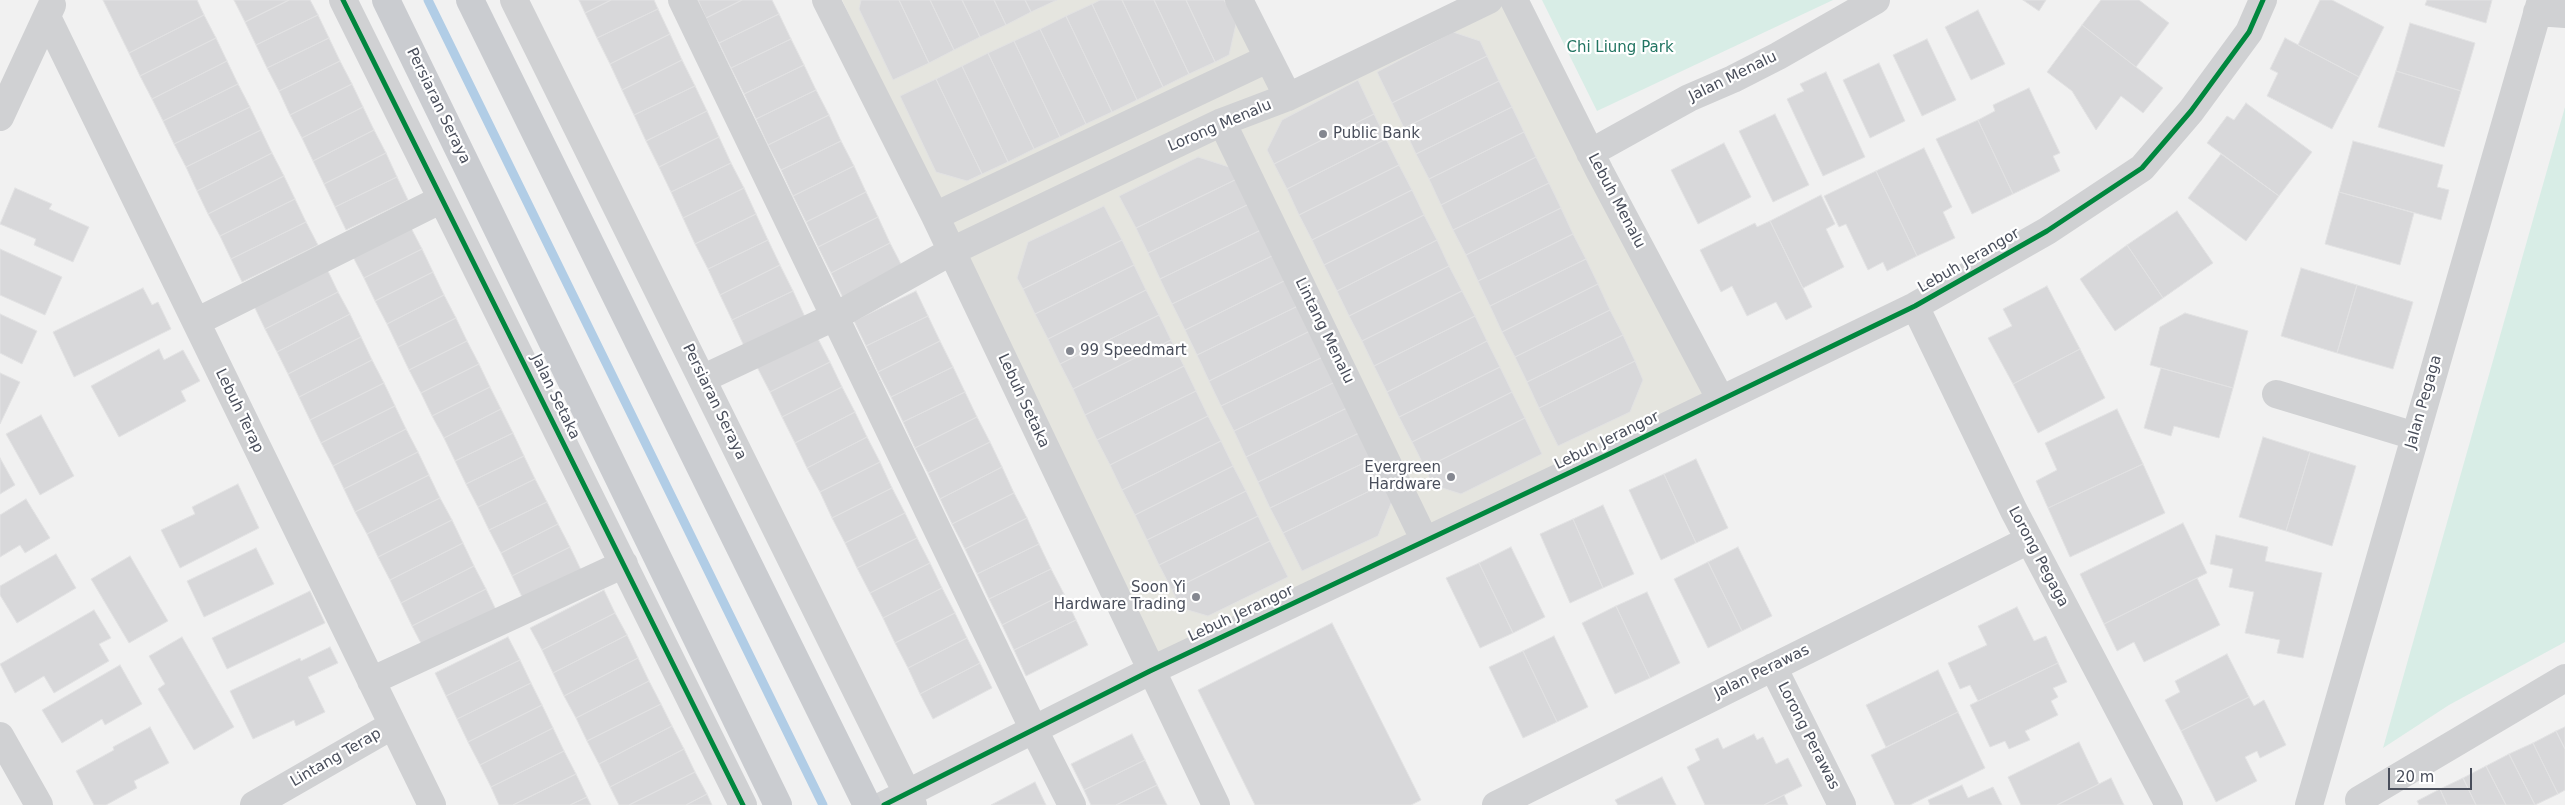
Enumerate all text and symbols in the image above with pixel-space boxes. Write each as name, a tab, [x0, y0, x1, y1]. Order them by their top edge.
park label: Chi Liung Park	[1566, 39, 1674, 57]
street label: Persiaran Seraya	[402, 45, 474, 167]
street label: Jalan Menalu	[1686, 48, 1780, 106]
street label: Lorong Menalu	[1166, 96, 1274, 156]
place label: Public Bank	[1333, 125, 1420, 143]
marker: Public Bank	[1317, 128, 1329, 140]
street label: Lebuh Menalu	[1583, 150, 1649, 252]
street label: Lebuh Jerangor	[1915, 225, 2023, 297]
street label: Lintang Menalu	[1291, 275, 1357, 387]
street label: Persiaran Seraya	[678, 341, 750, 463]
place label: 99 Speedmart	[1080, 342, 1187, 360]
marker: 99 Speedmart	[1064, 345, 1076, 357]
street label: Jalan Setaka	[527, 351, 583, 443]
street label: Lebuh Setaka	[993, 351, 1053, 451]
street label: Jalan Pegaga	[2402, 353, 2446, 451]
street label: Lebuh Terap	[211, 366, 267, 456]
street label: Lebuh Jerangor	[1552, 408, 1662, 474]
place label: Evergreen Hardware	[1364, 459, 1441, 494]
marker: Evergreen Hardware	[1445, 471, 1457, 483]
street label: Lorong Pegaga	[2004, 504, 2072, 610]
place label: Soon Yi Hardware Trading	[1054, 579, 1186, 614]
street label: Lebuh Jerangor	[1186, 582, 1296, 646]
marker: Soon Yi Hardware Trading	[1190, 591, 1202, 603]
street label: Jalan Perawas	[1711, 641, 1813, 703]
street label: Lorong Perawas	[1773, 679, 1843, 793]
street label: Lintang Terap	[287, 725, 385, 791]
scale bar	[2390, 758, 2474, 790]
text: 20 m	[2396, 768, 2434, 786]

